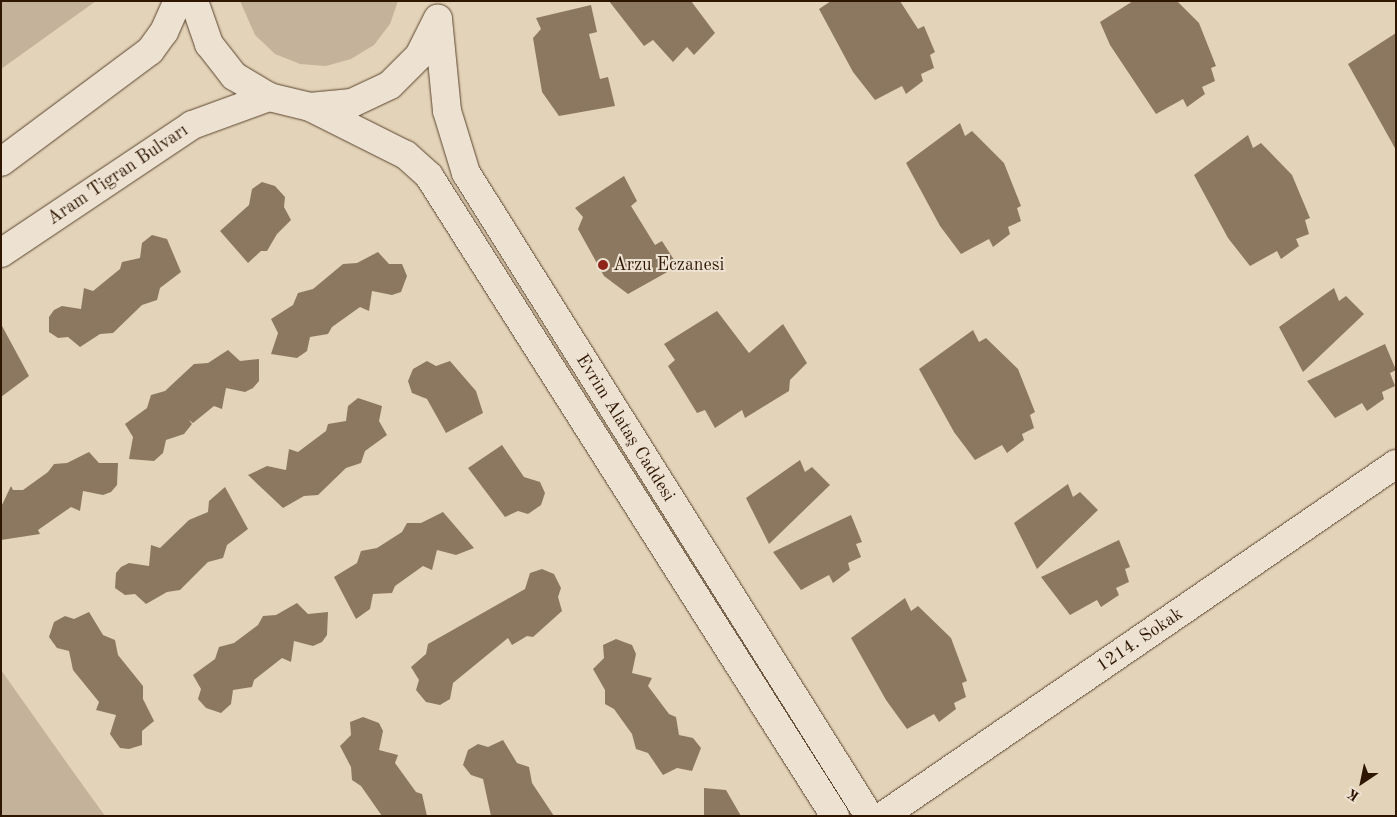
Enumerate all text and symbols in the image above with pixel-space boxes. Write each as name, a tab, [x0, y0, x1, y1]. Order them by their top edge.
street label: Aram Tigran Bulvarı	[44, 120, 192, 230]
place label: Arzu Eczanesi	[613, 254, 724, 276]
marker: Arzu Eczanesi	[597, 259, 609, 271]
street label: Evrim Alataş Caddesi	[571, 350, 679, 506]
street label: 1214. Sokak	[1093, 603, 1187, 677]
north arrow	[1337, 757, 1387, 807]
text: K	[1345, 786, 1362, 803]

